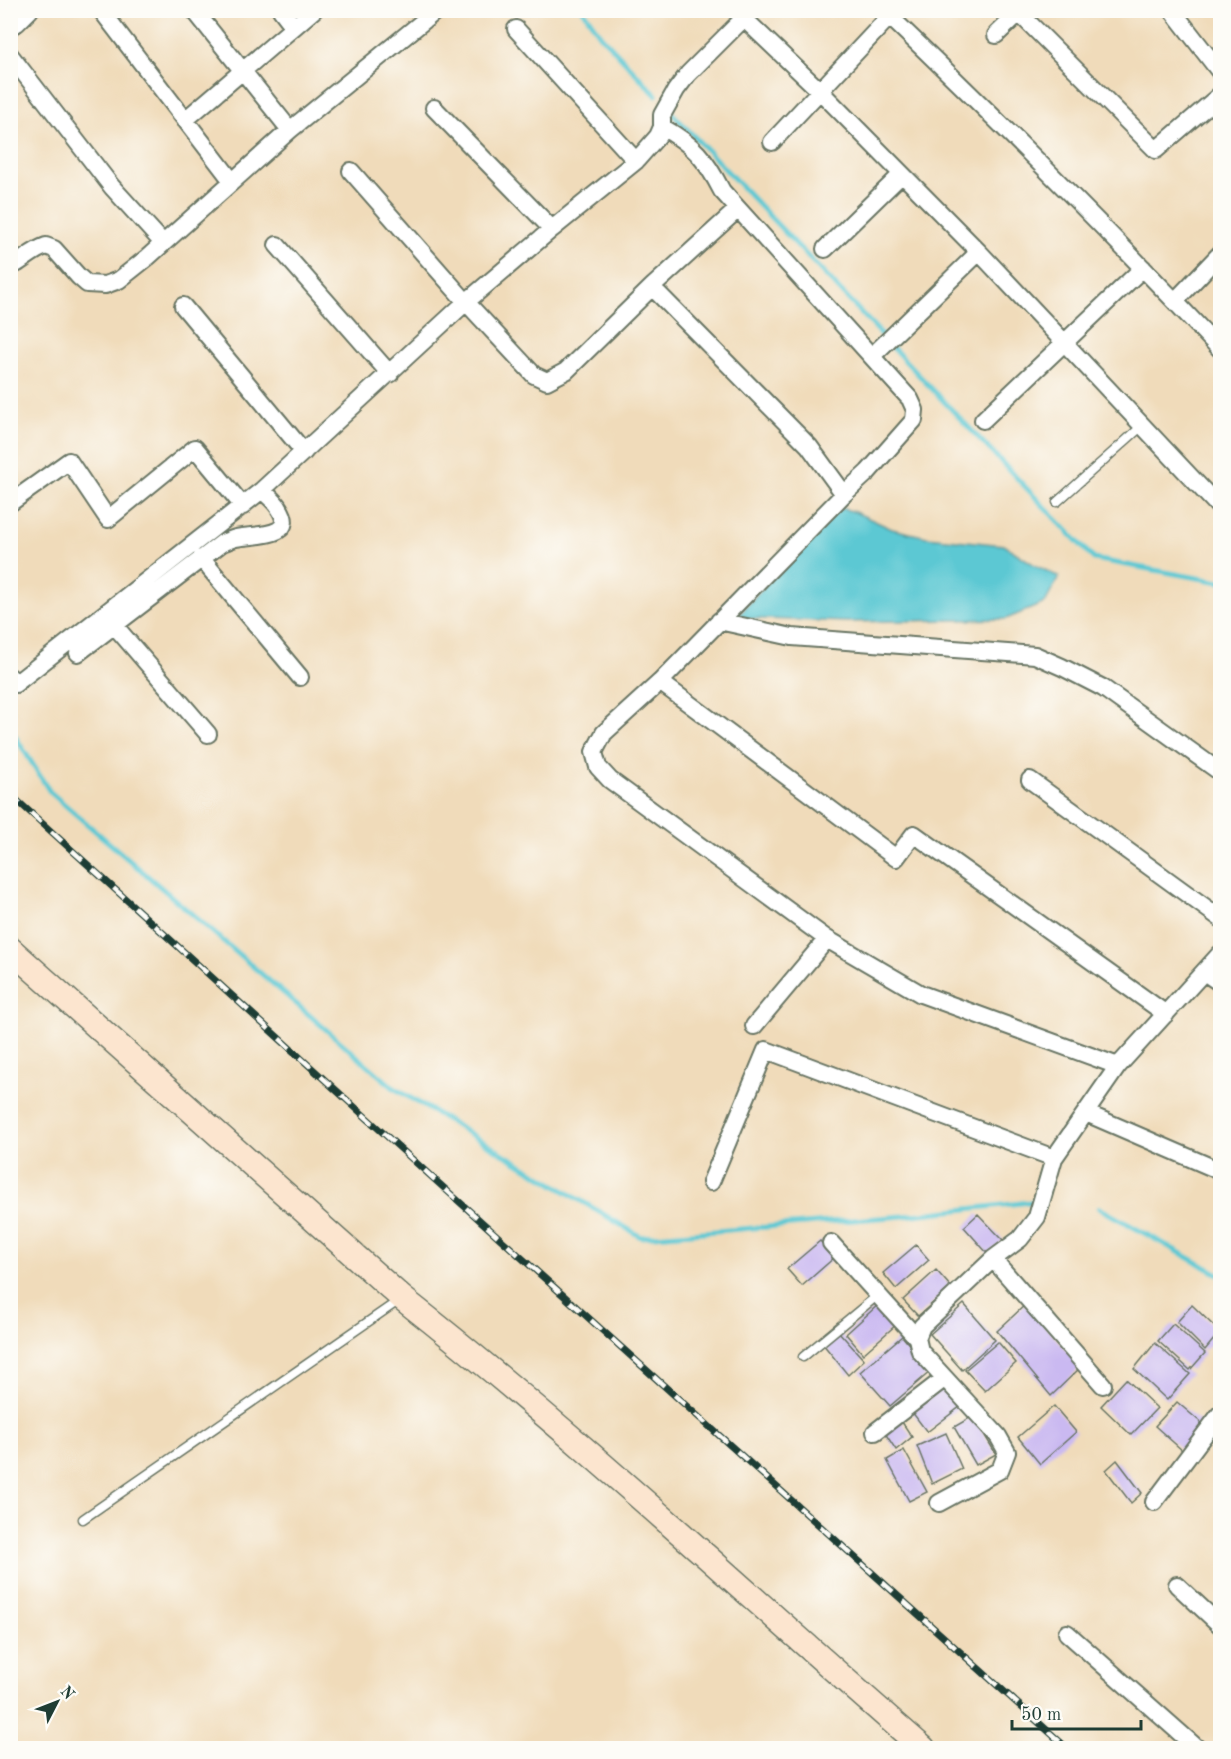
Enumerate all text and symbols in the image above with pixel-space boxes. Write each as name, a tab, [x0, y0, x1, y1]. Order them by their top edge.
north arrow	[27, 1672, 87, 1732]
text: N	[57, 1683, 77, 1704]
scale bar	[1012, 1693, 1141, 1731]
text: 50 m	[1021, 1706, 1061, 1724]

